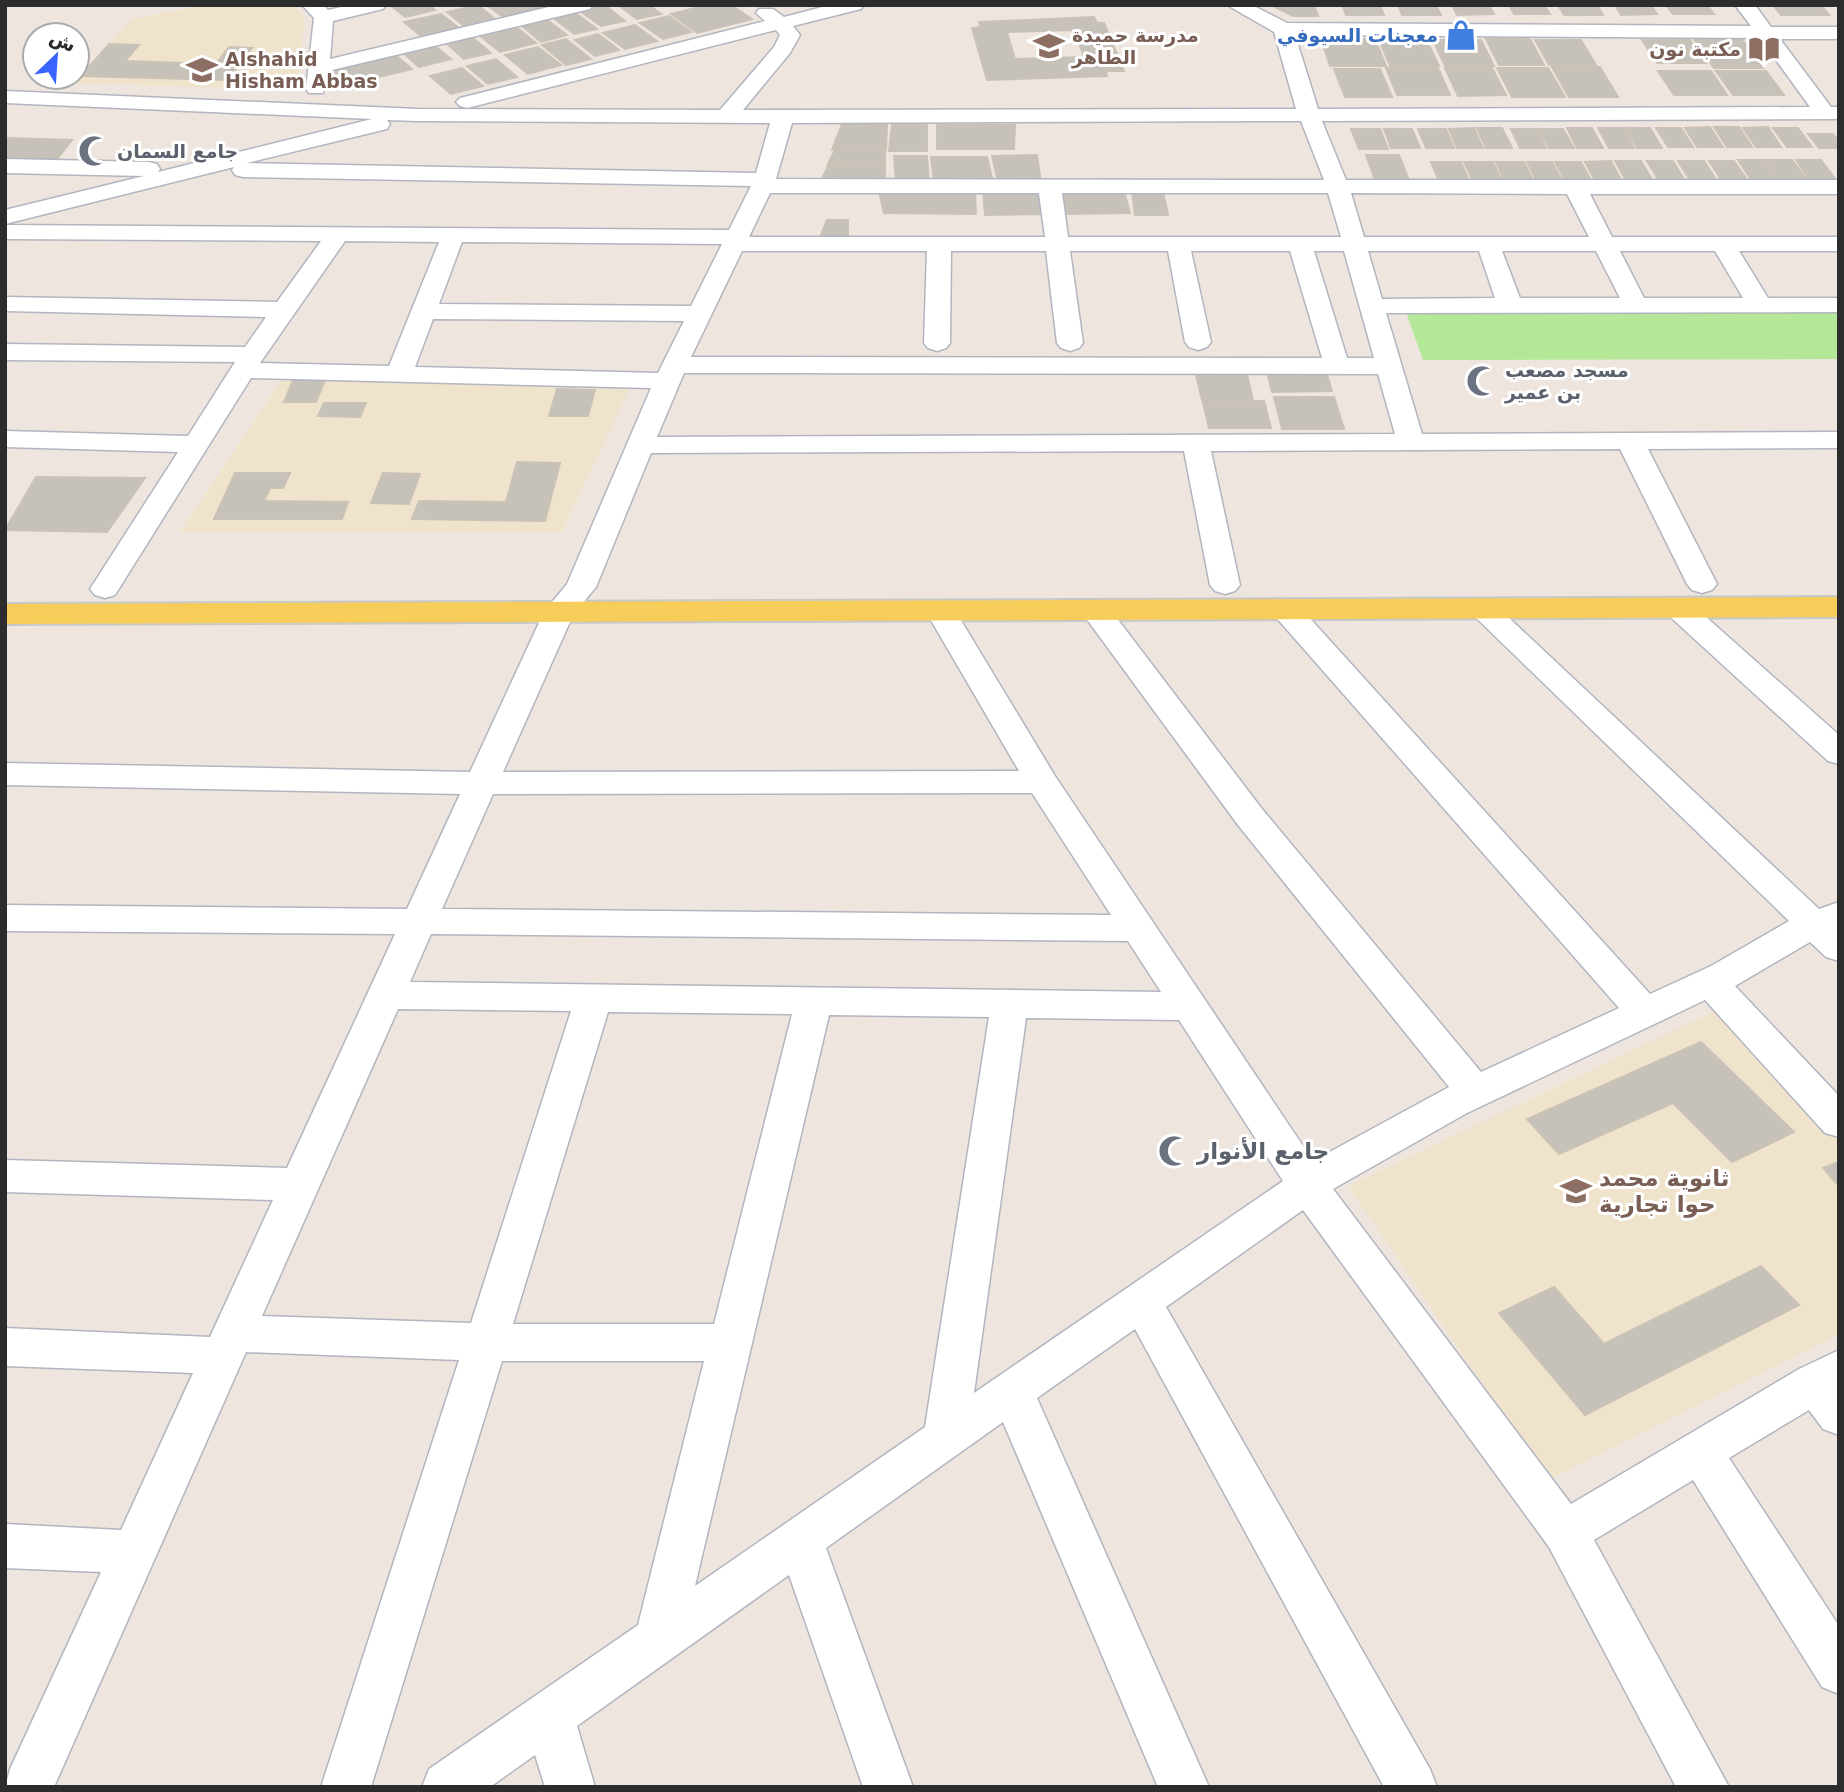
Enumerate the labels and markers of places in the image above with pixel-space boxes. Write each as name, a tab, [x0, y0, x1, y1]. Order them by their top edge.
shop icon: معجنات السيوفي	[1444, 18, 1478, 52]
place label: مدرسة حميدة الطاهر	[1071, 24, 1199, 69]
place label: معجنات السيوفي	[1277, 24, 1438, 47]
school or university icon: مدرسة حميدة الطاهر	[1032, 29, 1066, 63]
library icon: مكتبة نون	[1747, 32, 1781, 66]
place label: مكتبة نون	[1649, 38, 1741, 61]
place label: Alshahid Hisham Abbas	[225, 48, 378, 92]
school or university icon: Alshahid Hisham Abbas	[185, 53, 219, 87]
mosque icon: جامع السمان	[77, 134, 111, 168]
place label: جامع السمان	[117, 140, 238, 163]
place label: مسجد مصعب بن عمير	[1504, 359, 1629, 404]
mosque icon: مسجد مصعب بن عمير	[1465, 364, 1499, 398]
mosque icon: جامع الأنوار	[1157, 1134, 1191, 1168]
place label: جامع الأنوار	[1196, 1136, 1329, 1165]
place label: ثانوية محمد حوا تجارية	[1599, 1165, 1729, 1218]
school or university icon: ثانوية محمد حوا تجارية	[1559, 1174, 1593, 1208]

